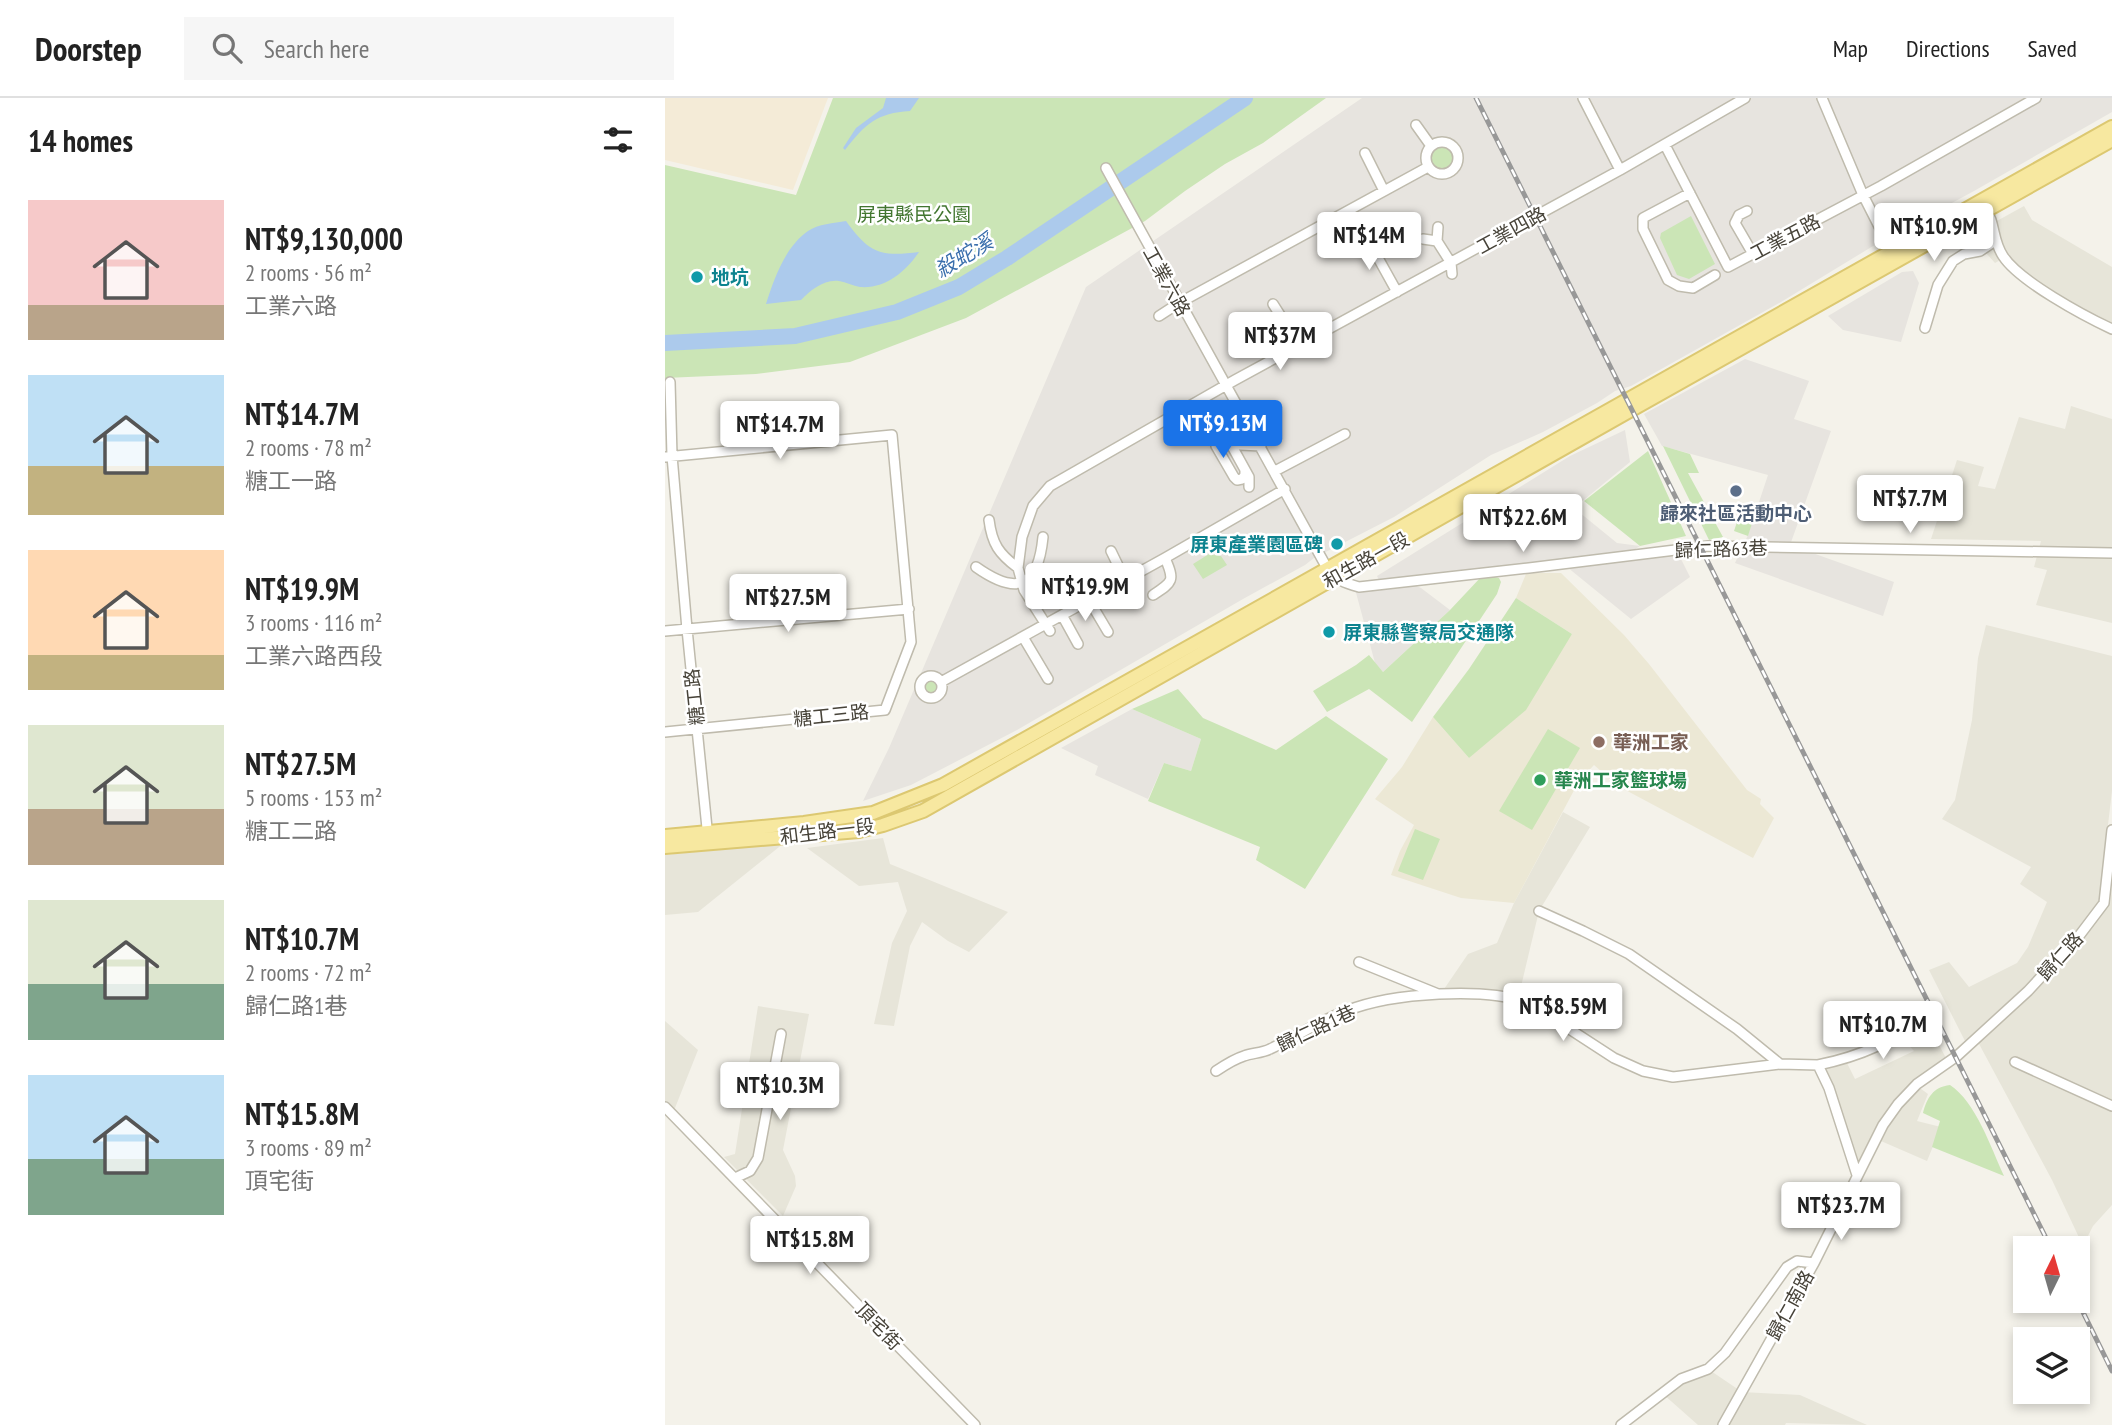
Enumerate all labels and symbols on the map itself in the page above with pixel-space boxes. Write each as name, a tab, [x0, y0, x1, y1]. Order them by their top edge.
street label: 工業四路	[1472, 201, 1550, 259]
park label: 屏東縣民公園	[857, 202, 971, 226]
pin: NT$10.9M	[1862, 204, 2006, 263]
street label: 工業五路	[1746, 209, 1824, 265]
pin: NT$14M	[1312, 212, 1426, 272]
water label: 殺蛇溪	[930, 226, 1000, 283]
street label: 工業六路	[1138, 242, 1196, 320]
place label: 地坑	[711, 265, 749, 289]
marker: 地坑	[689, 269, 705, 285]
pin: NT$37M	[1223, 313, 1337, 372]
pin: NT$9.13M	[1151, 400, 1295, 460]
pin: NT$14.7M	[708, 402, 852, 461]
pin: NT$7.7M	[1845, 476, 1975, 535]
marker: 歸來社區活動中心	[1728, 483, 1744, 499]
pin: NT$22.6M	[1451, 494, 1595, 554]
place label: 歸來社區活動中心	[1660, 501, 1812, 525]
street label: 和生路一段	[1319, 526, 1413, 594]
place label: 屏東產業園區碑	[1190, 532, 1323, 556]
street label: 歸仁路63巷	[1674, 535, 1768, 563]
marker: 屏東產業園區碑	[1329, 536, 1345, 552]
pin: NT$19.9M	[1013, 564, 1157, 623]
pin: NT$27.5M	[716, 574, 860, 634]
place label: 屏東縣警察局交通隊	[1343, 620, 1514, 644]
marker: 屏東縣警察局交通隊	[1321, 624, 1337, 640]
street label: 糖工路	[679, 667, 709, 727]
street label: 糖工三路	[792, 699, 870, 731]
place label: 華洲工家	[1613, 730, 1689, 754]
marker: 華洲工家	[1591, 734, 1607, 750]
place label: 華洲工家籃球場	[1554, 768, 1687, 792]
marker: 華洲工家籃球場	[1532, 772, 1548, 788]
street label: 和生路一段	[778, 813, 876, 849]
street label: 歸仁路	[2032, 927, 2088, 985]
pin: NT$8.59M	[1491, 984, 1635, 1043]
street label: 歸仁路1巷	[1273, 999, 1359, 1057]
pin: NT$10.7M	[1811, 1002, 1955, 1061]
pin: NT$10.3M	[708, 1062, 852, 1122]
pin: NT$23.7M	[1769, 1182, 1913, 1242]
pin: NT$15.8M	[738, 1216, 882, 1276]
north arrow	[2013, 1236, 2089, 1312]
street label: 歸仁南路	[1761, 1266, 1819, 1344]
street label: 頂宅街	[851, 1297, 907, 1355]

